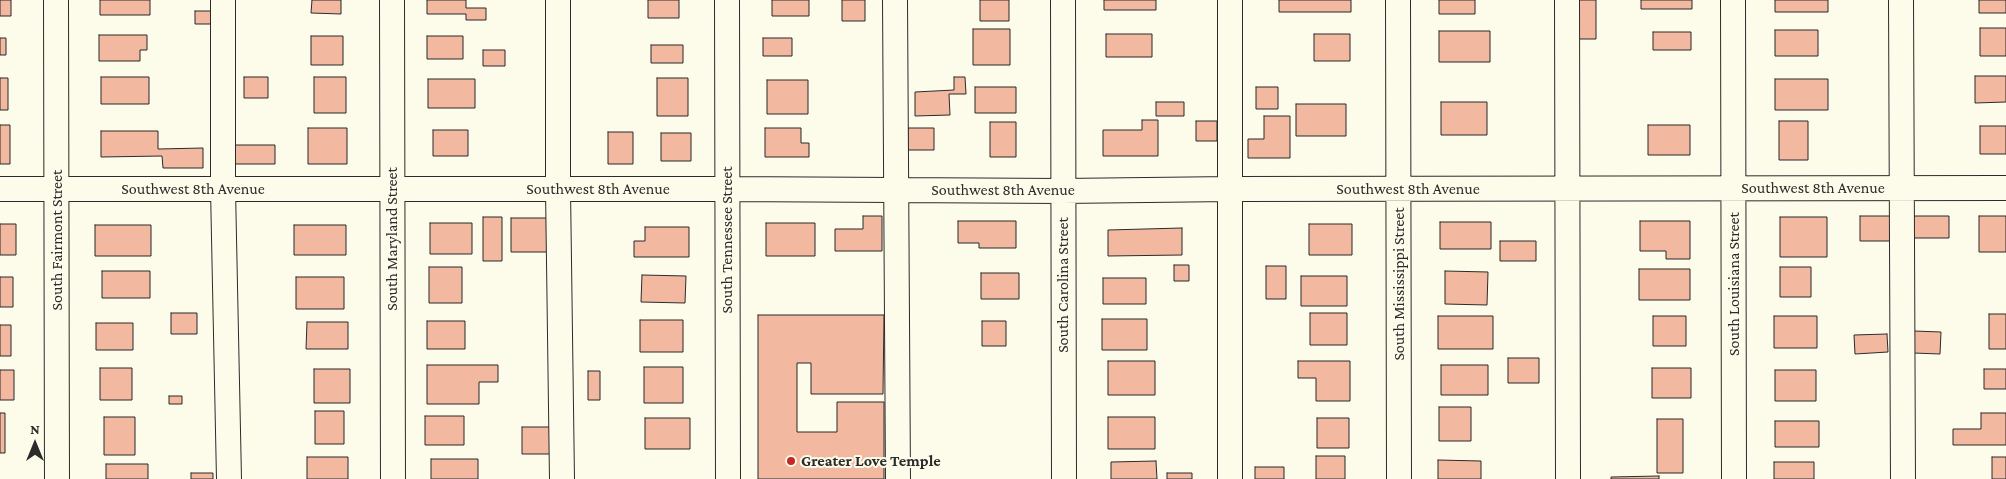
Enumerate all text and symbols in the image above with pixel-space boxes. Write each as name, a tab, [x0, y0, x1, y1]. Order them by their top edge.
street label: South Tennessee Street	[717, 166, 737, 314]
street label: South Maryland Street	[382, 167, 402, 311]
street label: South Fairmont Street	[47, 170, 67, 310]
street label: Southwest 8th Avenue	[1741, 178, 1885, 198]
street label: Southwest 8th Avenue	[121, 179, 265, 199]
street label: Southwest 8th Avenue	[526, 179, 670, 199]
street label: Southwest 8th Avenue	[1336, 179, 1480, 199]
street label: Southwest 8th Avenue	[931, 180, 1075, 200]
street label: South Mississippi Street	[1389, 207, 1409, 361]
street label: South Louisiana Street	[1724, 212, 1744, 356]
street label: South Carolina Street	[1053, 217, 1073, 353]
north arrow	[10, 419, 60, 469]
text: N	[30, 421, 40, 437]
place label: Greater Love Temple	[801, 451, 941, 471]
marker: Greater Love Temple	[785, 455, 797, 467]

